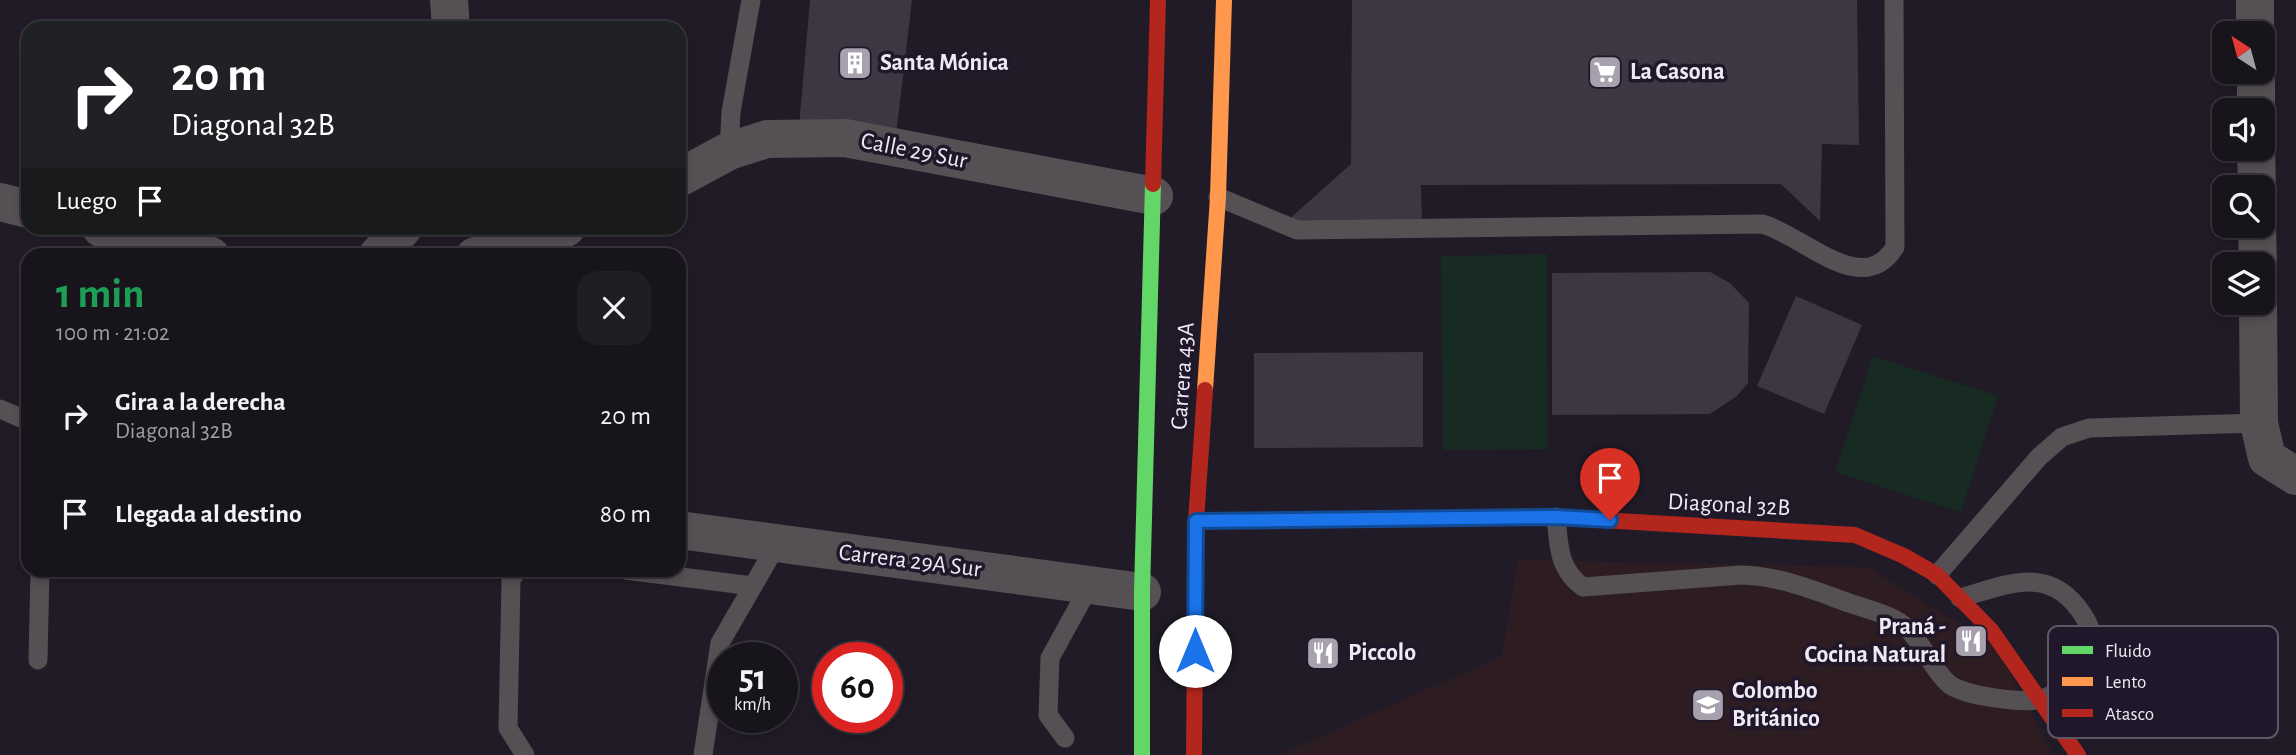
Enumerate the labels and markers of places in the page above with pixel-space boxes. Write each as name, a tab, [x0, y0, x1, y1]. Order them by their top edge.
building icon: Santa Mónica	[836, 44, 874, 82]
place label: Santa Mónica	[880, 51, 1009, 75]
supermarket icon: La Casona	[1586, 53, 1624, 91]
place label: La Casona	[1630, 60, 1725, 84]
pin	[1580, 448, 1640, 520]
place label: Praná - Cocina Natural	[1804, 615, 1946, 667]
restaurant icon: Praná - Cocina Natural	[1952, 622, 1990, 660]
restaurant icon: Piccolo	[1304, 634, 1342, 672]
place label: Piccolo	[1348, 641, 1416, 665]
place label: Colombo Británico	[1732, 679, 1820, 731]
school or university icon: Colombo Británico	[1689, 686, 1727, 724]

